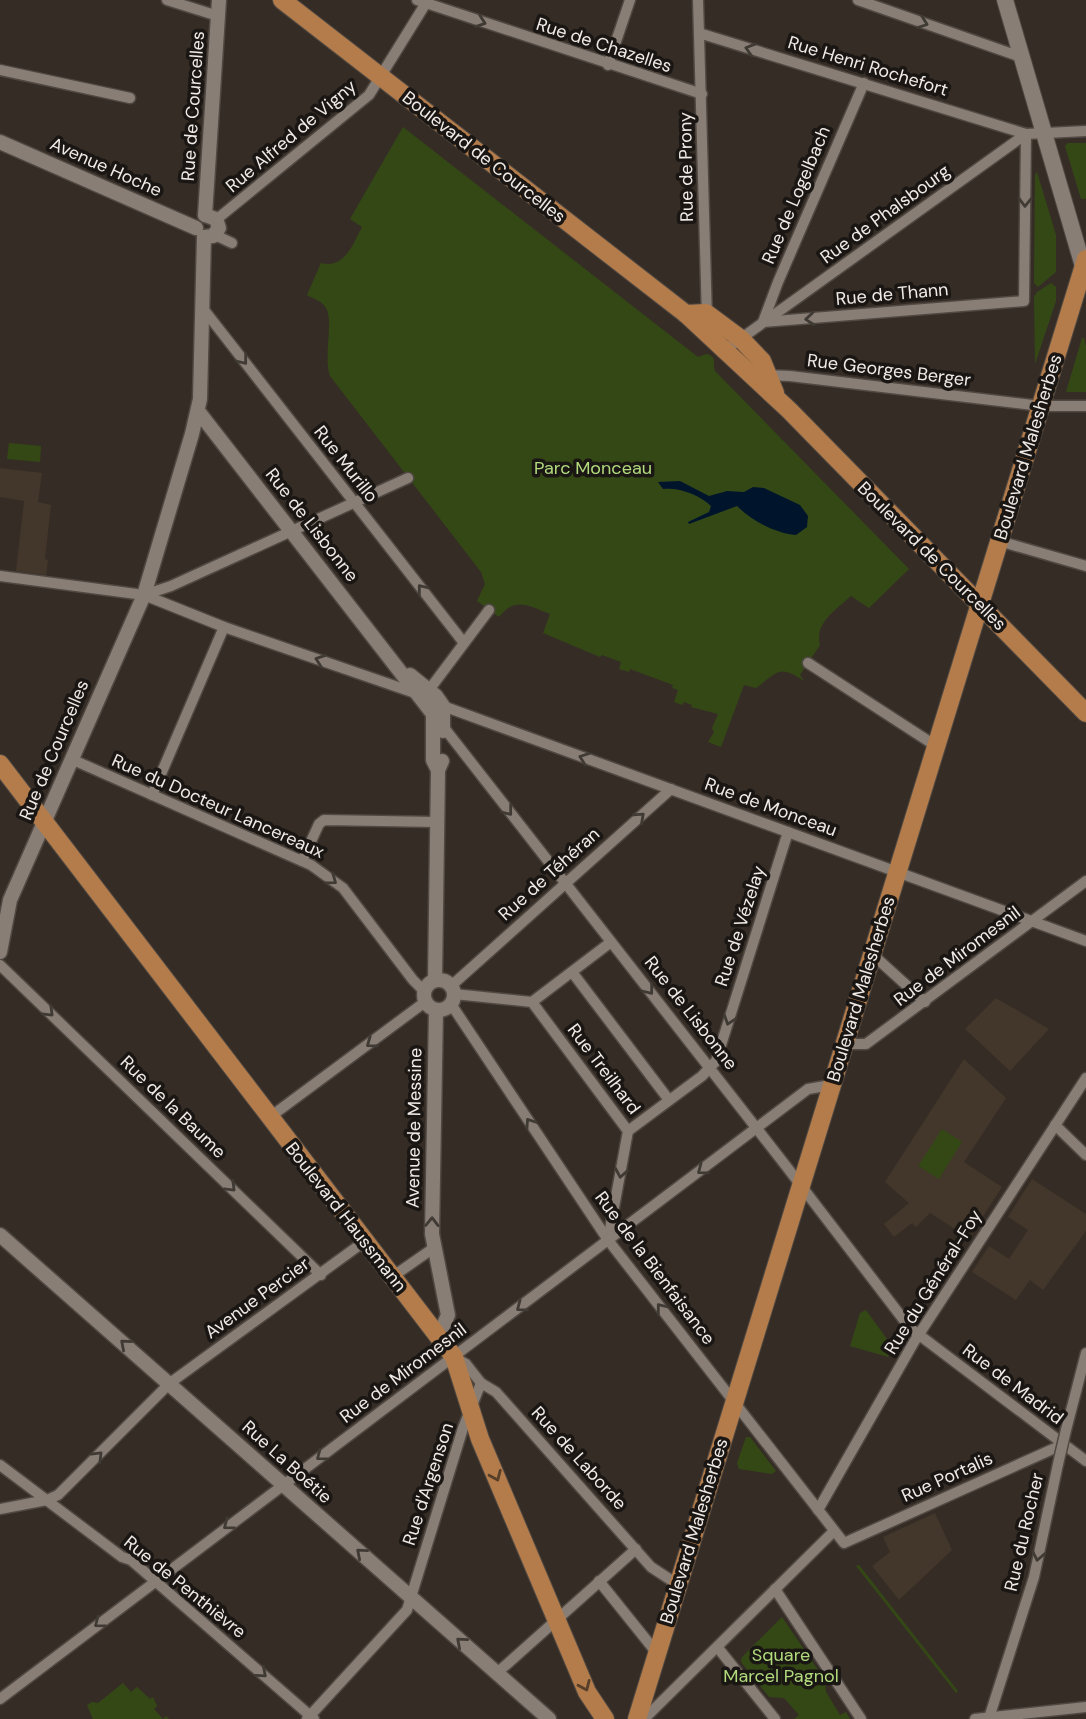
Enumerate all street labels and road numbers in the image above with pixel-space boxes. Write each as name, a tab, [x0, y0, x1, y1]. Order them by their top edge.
street label: Rue de Chazelles	[533, 12, 675, 78]
street label: Rue de Courcelles	[176, 30, 210, 182]
street label: Rue Henri Rochefort	[785, 30, 951, 102]
street label: Rue Alfred de Vigny	[221, 74, 361, 198]
street label: Boulevard de Courcelles	[397, 86, 571, 228]
street label: Rue de Prony	[673, 112, 699, 222]
street label: Rue de Logelbach	[756, 122, 836, 268]
street label: Avenue Hoche	[46, 132, 166, 202]
street label: Rue de Phalsbourg	[815, 159, 955, 269]
street label: Rue de Thann	[835, 277, 949, 311]
street label: Rue Georges Berger	[806, 348, 973, 392]
street label: Boulevard Malesherbes	[988, 351, 1068, 543]
street label: Rue Murillo	[308, 421, 384, 507]
street label: Rue de Lisbonne	[260, 463, 364, 587]
street label: Boulevard de Courcelles	[852, 476, 1012, 636]
street label: Rue de Courcelles	[14, 676, 94, 824]
street label: Rue du Docteur Lancereaux	[108, 748, 328, 864]
street label: Rue de Monceau	[702, 772, 840, 842]
street label: Rue de Téhéran	[493, 822, 605, 926]
street label: Rue de Vézelay	[709, 863, 771, 989]
street label: Boulevard Malesherbes	[821, 893, 901, 1085]
street label: Rue de Miromesnil	[889, 900, 1025, 1012]
street label: Rue de Lisbonne	[639, 951, 743, 1075]
street label: Rue Treilhard	[562, 1019, 646, 1119]
street label: Avenue de Messine	[401, 1048, 427, 1208]
street label: Rue de la Baume	[115, 1050, 231, 1164]
street label: Boulevard Haussmann	[280, 1137, 412, 1297]
street label: Rue de la Bienfaisance	[589, 1186, 721, 1350]
street label: Rue du Général-Foy	[879, 1205, 987, 1359]
street label: Avenue Percier	[200, 1252, 314, 1344]
street label: Rue de Miromesnil	[335, 1317, 471, 1429]
street label: Rue de Madrid	[958, 1338, 1068, 1430]
street label: Rue de Laborde	[526, 1401, 632, 1515]
street label: Rue La Boétie	[237, 1415, 337, 1509]
street label: Rue d'Argenson	[397, 1420, 459, 1548]
street label: Boulevard Malesherbes	[654, 1435, 734, 1627]
street label: Rue Portalis	[898, 1446, 996, 1508]
street label: Rue du Rocher	[999, 1470, 1049, 1594]
street label: Rue de Penthièvre	[119, 1530, 251, 1644]

